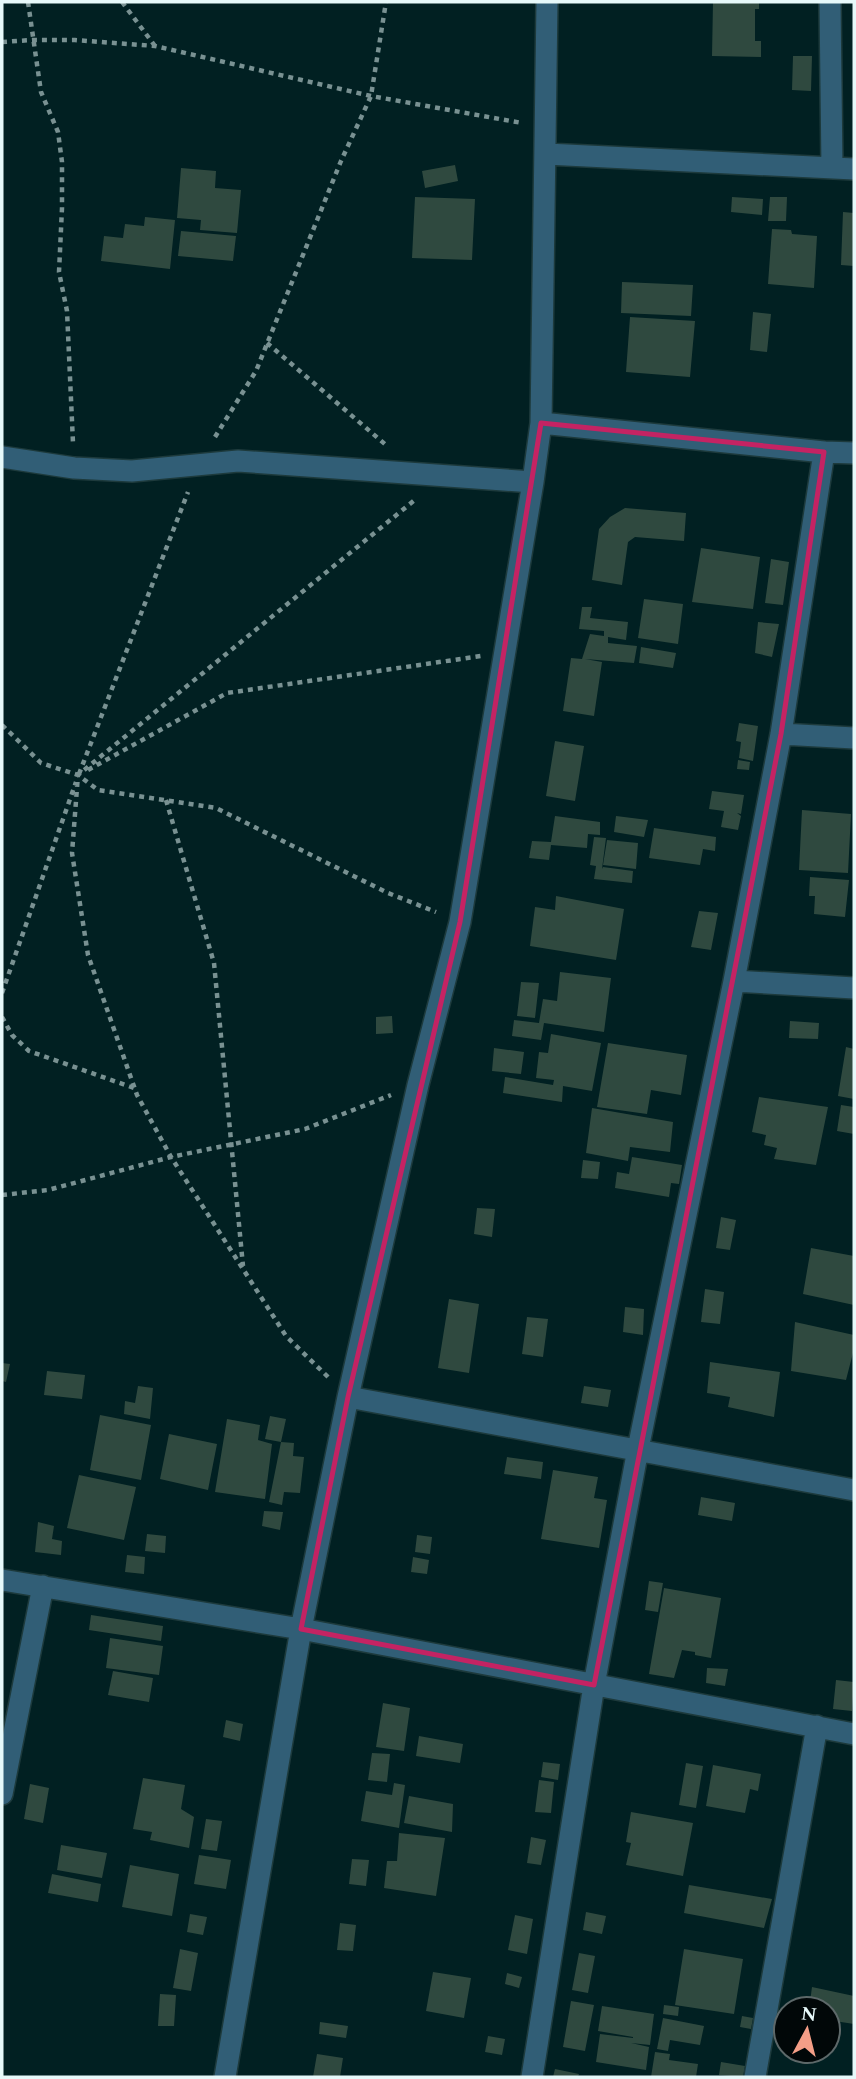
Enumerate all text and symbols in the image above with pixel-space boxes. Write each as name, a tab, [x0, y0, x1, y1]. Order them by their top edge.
north arrow	[772, 1995, 842, 2065]
text: N	[799, 1999, 818, 2030]

